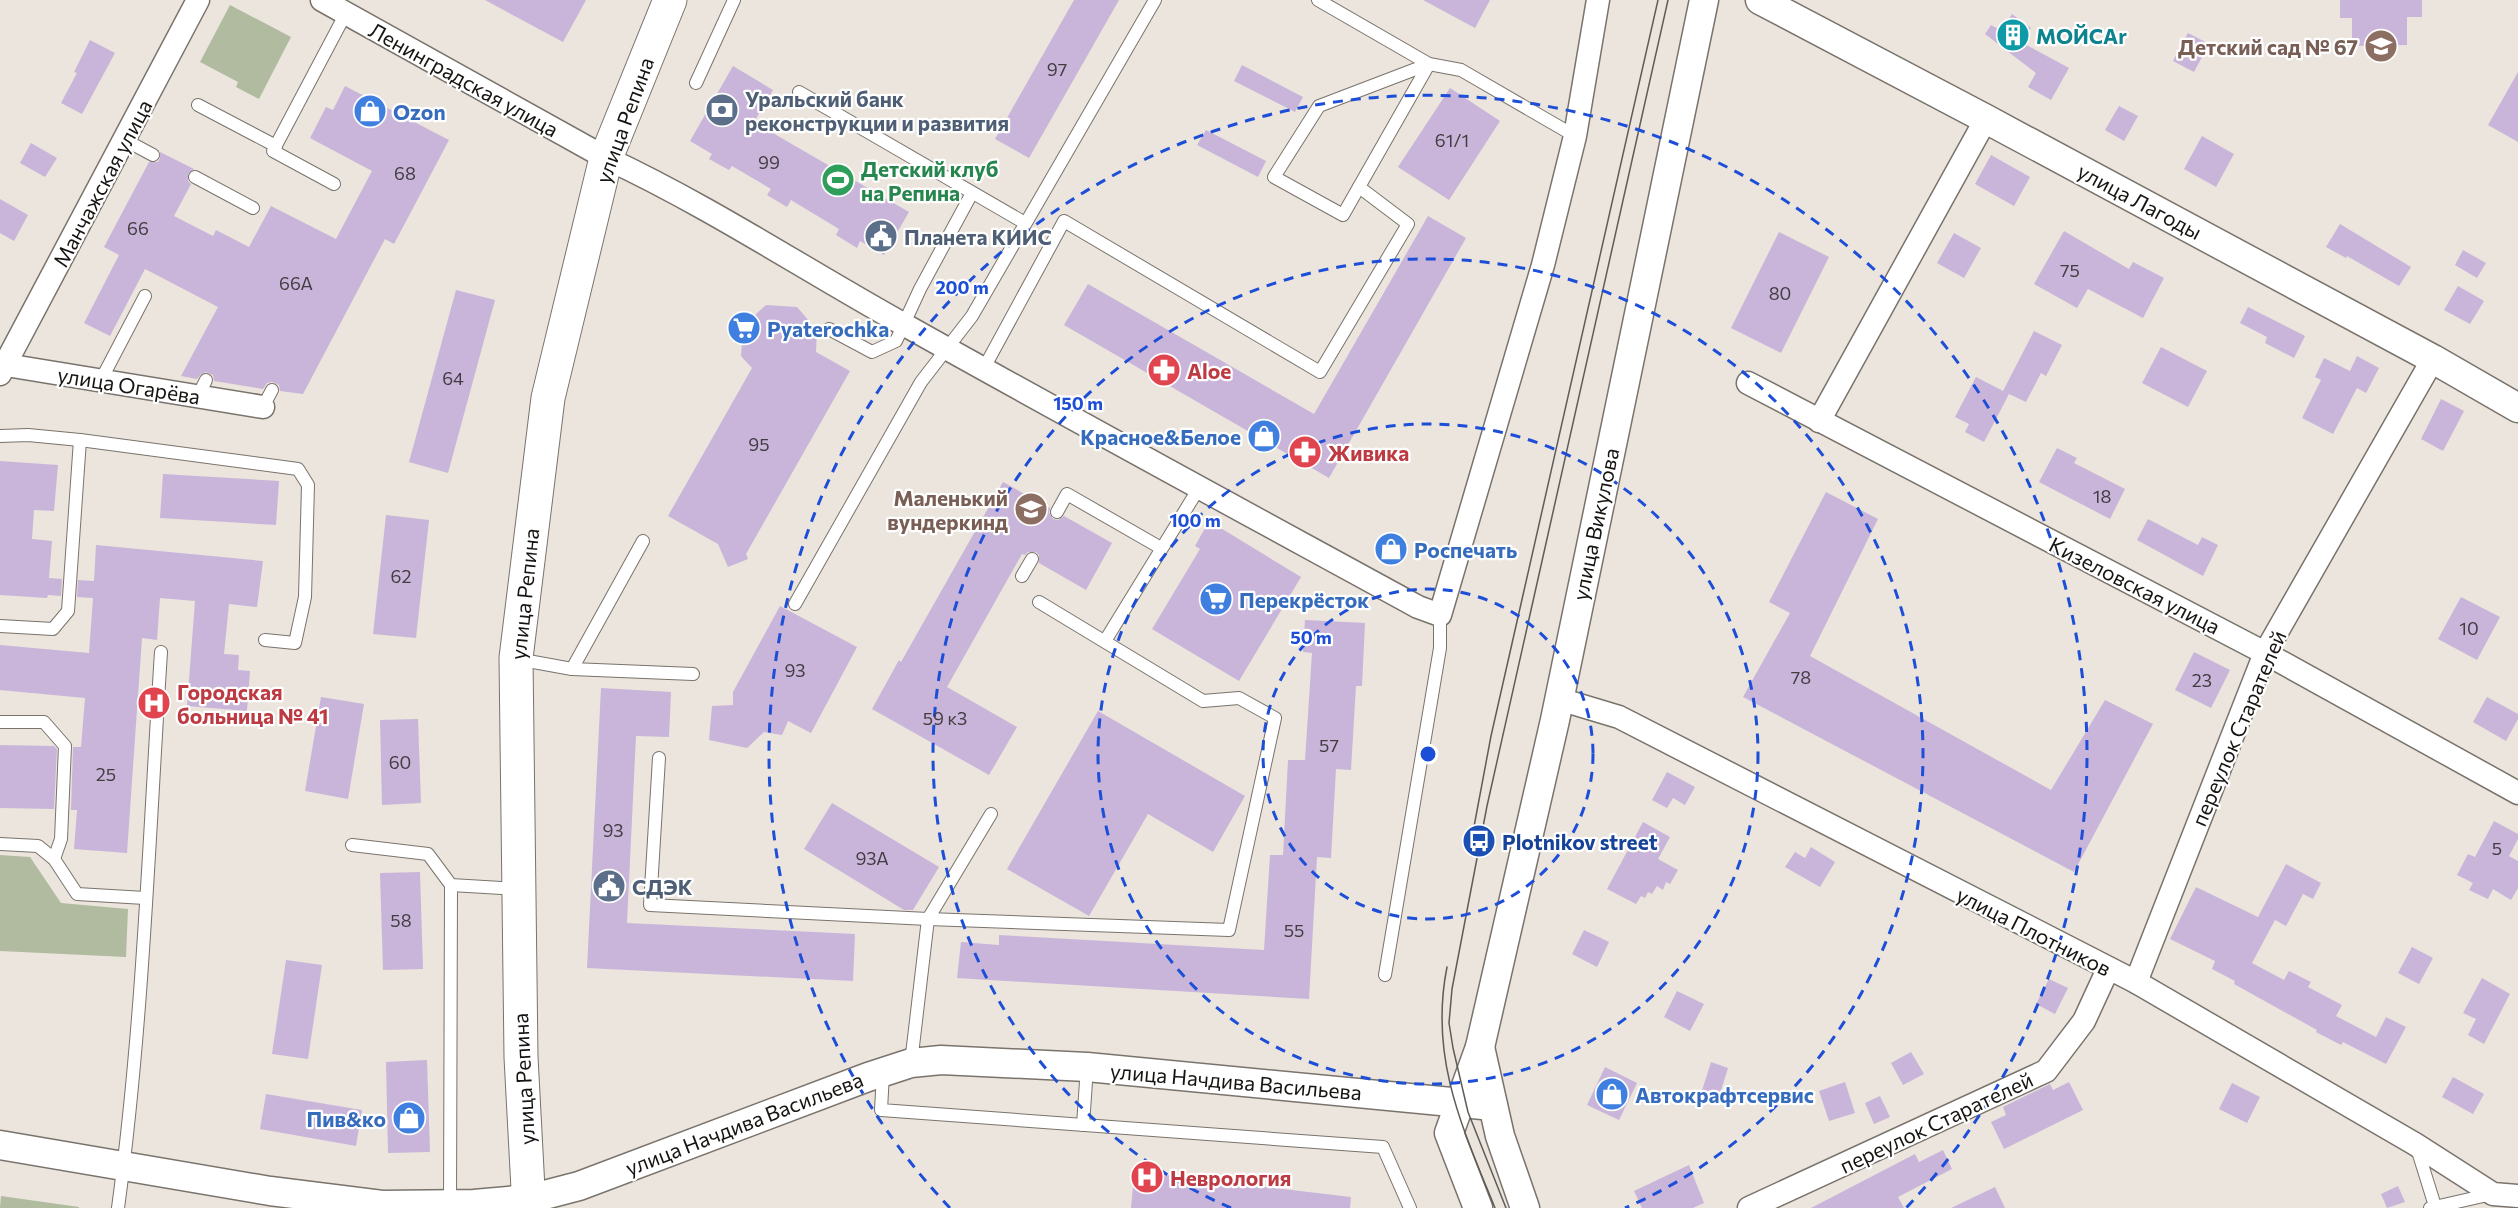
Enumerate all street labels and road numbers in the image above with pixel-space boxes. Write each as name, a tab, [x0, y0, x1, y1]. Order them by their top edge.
street label: Ленинградская улица	[365, 17, 563, 141]
street label: улица Репина	[590, 54, 658, 186]
street label: Манчажская улица	[47, 95, 157, 271]
street label: улица Лагоды	[2074, 158, 2206, 244]
street label: улица Огарёва	[56, 361, 202, 409]
street label: улица Викулова	[1567, 446, 1623, 602]
street label: улица Репина	[505, 527, 543, 661]
street label: Кизеловская улица	[2045, 531, 2225, 639]
street label: переулок Старателей	[2185, 626, 2291, 830]
street label: улица Плотников	[1953, 881, 2115, 981]
street label: улица Репина	[507, 1012, 539, 1146]
street label: улица Начдива Васильева	[1109, 1058, 1363, 1104]
street label: улица Начдива Васильева	[622, 1066, 866, 1180]
street label: переулок Старателей	[1835, 1066, 2037, 1178]

